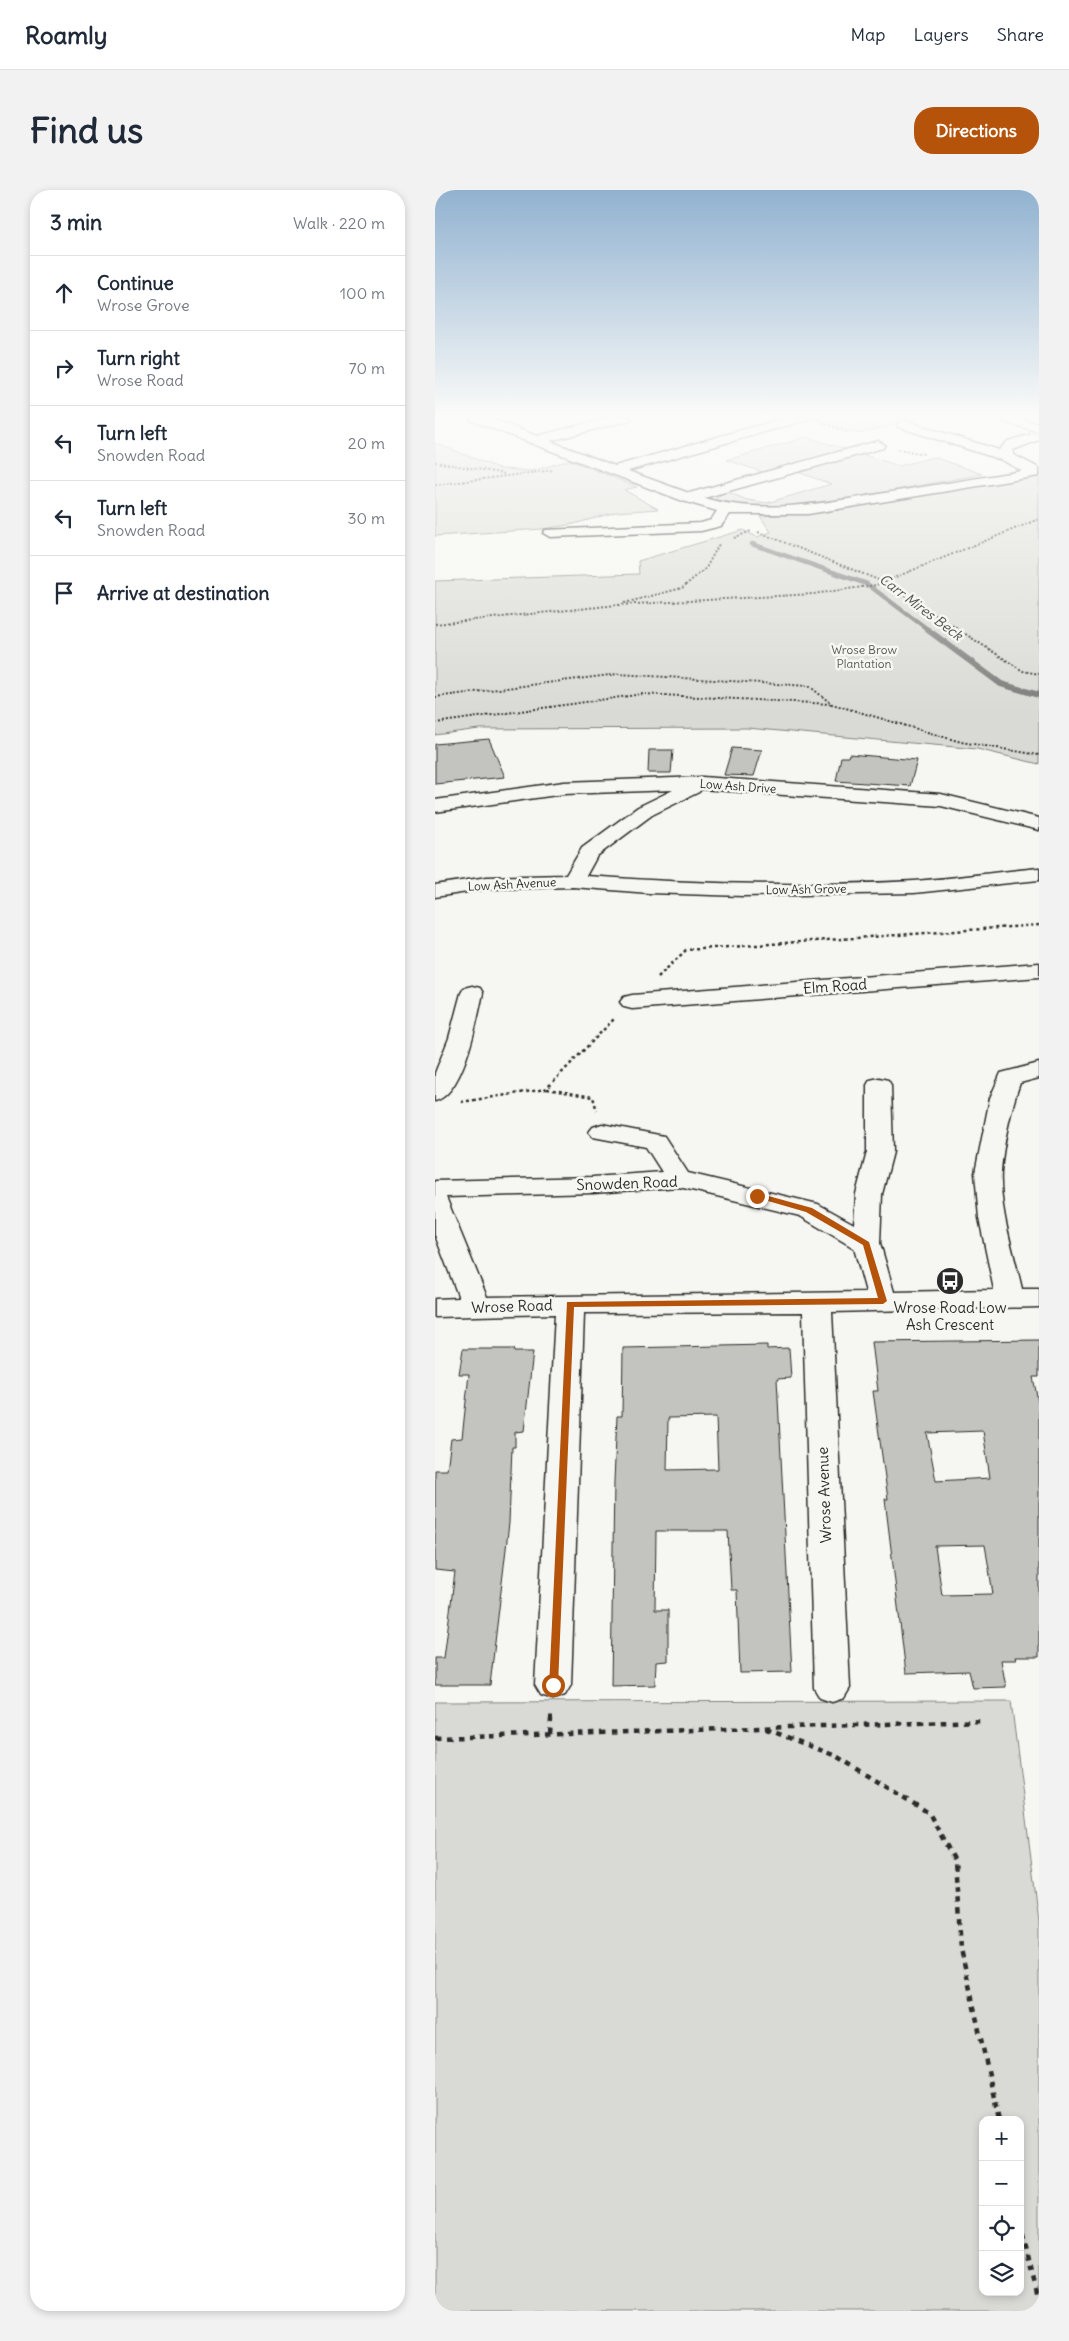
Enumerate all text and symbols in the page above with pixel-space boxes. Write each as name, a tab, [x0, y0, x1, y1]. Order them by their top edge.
text: Roamly	[25, 20, 107, 50]
text: Map	[850, 23, 885, 46]
text: Layers	[913, 23, 969, 46]
text: Share	[997, 23, 1044, 46]
button: Directions	[914, 107, 1039, 154]
text: Find us	[30, 108, 143, 152]
text: 3 min	[50, 209, 102, 236]
text: Walk · 220 m	[293, 213, 385, 233]
text: Continue	[97, 271, 174, 295]
icon: ahead	[50, 279, 78, 307]
text: 100 m	[340, 283, 385, 303]
text: Wrose Grove	[97, 295, 190, 315]
text: Turn right	[97, 346, 180, 370]
icon: right	[50, 354, 78, 382]
text: 70 m	[349, 358, 385, 378]
text: Wrose Road	[97, 370, 184, 390]
text: Turn left	[97, 421, 167, 445]
icon: left	[50, 429, 78, 457]
text: 20 m	[348, 433, 385, 453]
text: Snowden Road	[97, 445, 205, 465]
text: Turn left	[97, 496, 167, 520]
icon: left	[50, 504, 78, 532]
text: 30 m	[348, 508, 385, 528]
text: Snowden Road	[97, 520, 205, 540]
water label: Carr Mires Beck	[876, 570, 967, 645]
icon: arrive	[50, 579, 78, 607]
text: Arrive at destination	[97, 581, 270, 605]
park label: Wrose Brow Plantation	[831, 642, 897, 671]
street label: Low Ash Drive	[699, 776, 777, 796]
street label: Low Ash Avenue	[467, 874, 557, 894]
street label: Low Ash Grove	[765, 881, 847, 897]
street label: Elm Road	[802, 974, 868, 998]
street label: Snowden Road	[576, 1172, 678, 1194]
route end	[746, 1185, 769, 1208]
bus stop icon: Wrose Road Low Ash Crescent	[935, 1266, 965, 1296]
street label: Wrose Road	[471, 1295, 553, 1317]
place label: Wrose Road Low Ash Crescent	[893, 1298, 1007, 1334]
street label: Wrose Avenue	[813, 1446, 835, 1544]
route start	[542, 1674, 565, 1697]
map controls	[979, 2116, 1024, 2296]
button: +	[979, 2116, 1024, 2161]
button: −	[979, 2161, 1024, 2206]
button: locate	[979, 2206, 1024, 2251]
button: layers	[979, 2251, 1024, 2296]

